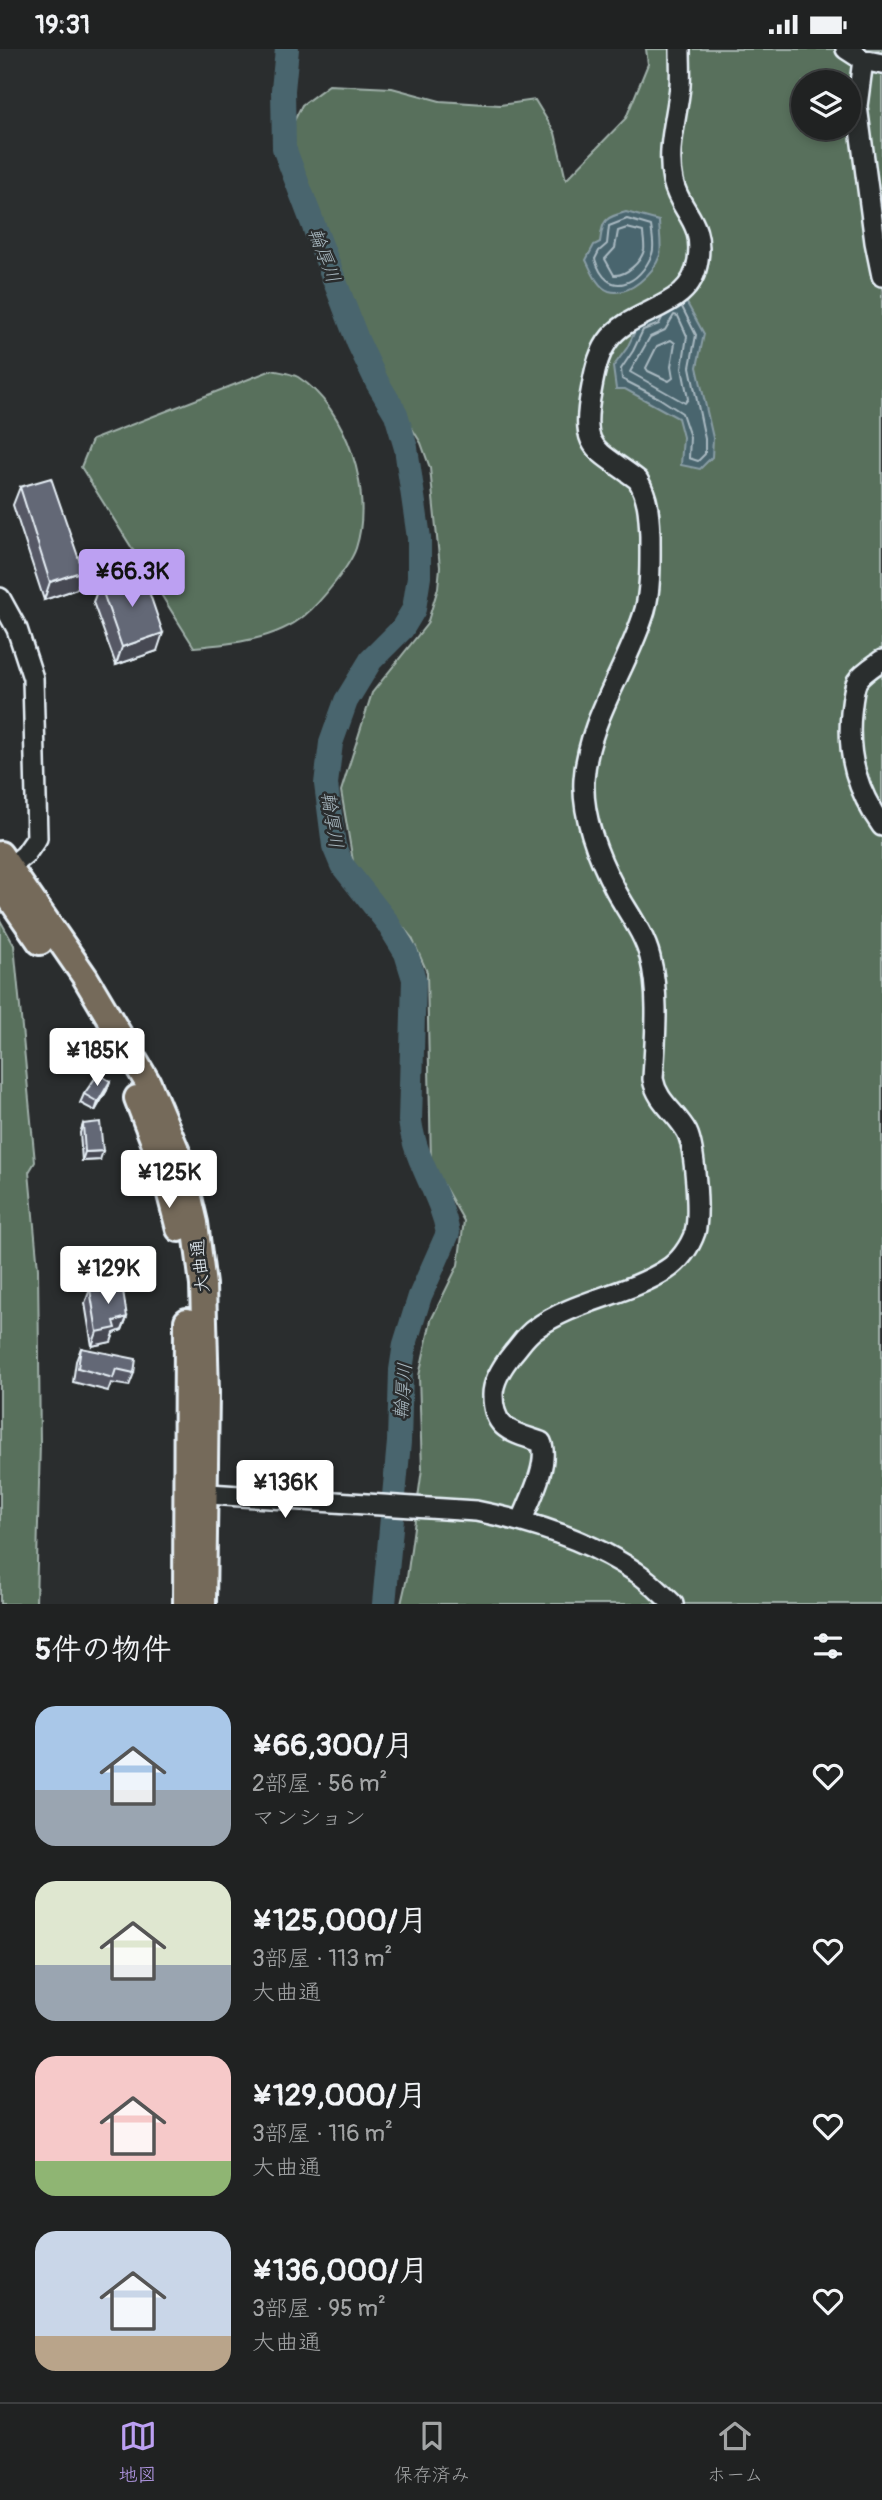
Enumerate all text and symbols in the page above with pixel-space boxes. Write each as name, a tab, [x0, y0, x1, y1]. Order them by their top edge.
text: 19:31	[35, 9, 90, 41]
map controls	[791, 70, 861, 140]
button: layers	[791, 70, 861, 140]
water label: 輪厚川	[303, 224, 345, 286]
pin: ¥66.3K	[75, 549, 189, 609]
text: ¥66.3K	[95, 557, 169, 586]
water label: 輪厚川	[316, 790, 348, 850]
pin: ¥185K	[48, 1028, 146, 1088]
text: ¥185K	[66, 1036, 128, 1065]
pin: ¥125K	[120, 1151, 218, 1210]
text: ¥125K	[137, 1158, 201, 1187]
street label: 大曲通	[186, 1238, 215, 1294]
pin: ¥129K	[59, 1247, 157, 1306]
text: ¥129K	[76, 1254, 140, 1283]
water label: 輪厚川	[389, 1362, 417, 1421]
pin: ¥136K	[236, 1461, 334, 1520]
text: ¥136K	[252, 1468, 318, 1497]
icon: filters	[809, 1627, 847, 1665]
text: 5件の物件	[35, 1631, 171, 1668]
text: ¥66,300/月	[252, 1727, 414, 1764]
icon: home	[91, 1734, 175, 1818]
icon: heart	[809, 1757, 847, 1795]
text: 2部屋 · 56 m²	[252, 1769, 387, 1798]
text: マンション	[252, 1803, 366, 1832]
text: ¥125,000/月	[252, 1902, 427, 1939]
icon: home	[91, 1909, 175, 1993]
icon: heart	[809, 1932, 847, 1970]
text: 3部屋 · 113 m²	[252, 1944, 392, 1973]
text: 大曲通	[252, 1978, 321, 2007]
text: ¥129,000/月	[252, 2077, 427, 2114]
icon: home	[91, 2084, 175, 2168]
icon: heart	[809, 2107, 847, 2145]
text: 3部屋 · 116 m²	[252, 2119, 393, 2148]
text: 大曲通	[252, 2153, 321, 2182]
text: ¥136,000/月	[252, 2252, 429, 2289]
icon: home	[91, 2259, 175, 2343]
icon: heart	[809, 2282, 847, 2320]
text: 3部屋 · 95 m²	[252, 2294, 386, 2323]
text: 大曲通	[252, 2328, 321, 2357]
tab: 地図	[119, 2417, 157, 2487]
tab: 保存済み	[394, 2417, 470, 2487]
tab: ホーム	[707, 2417, 763, 2487]

